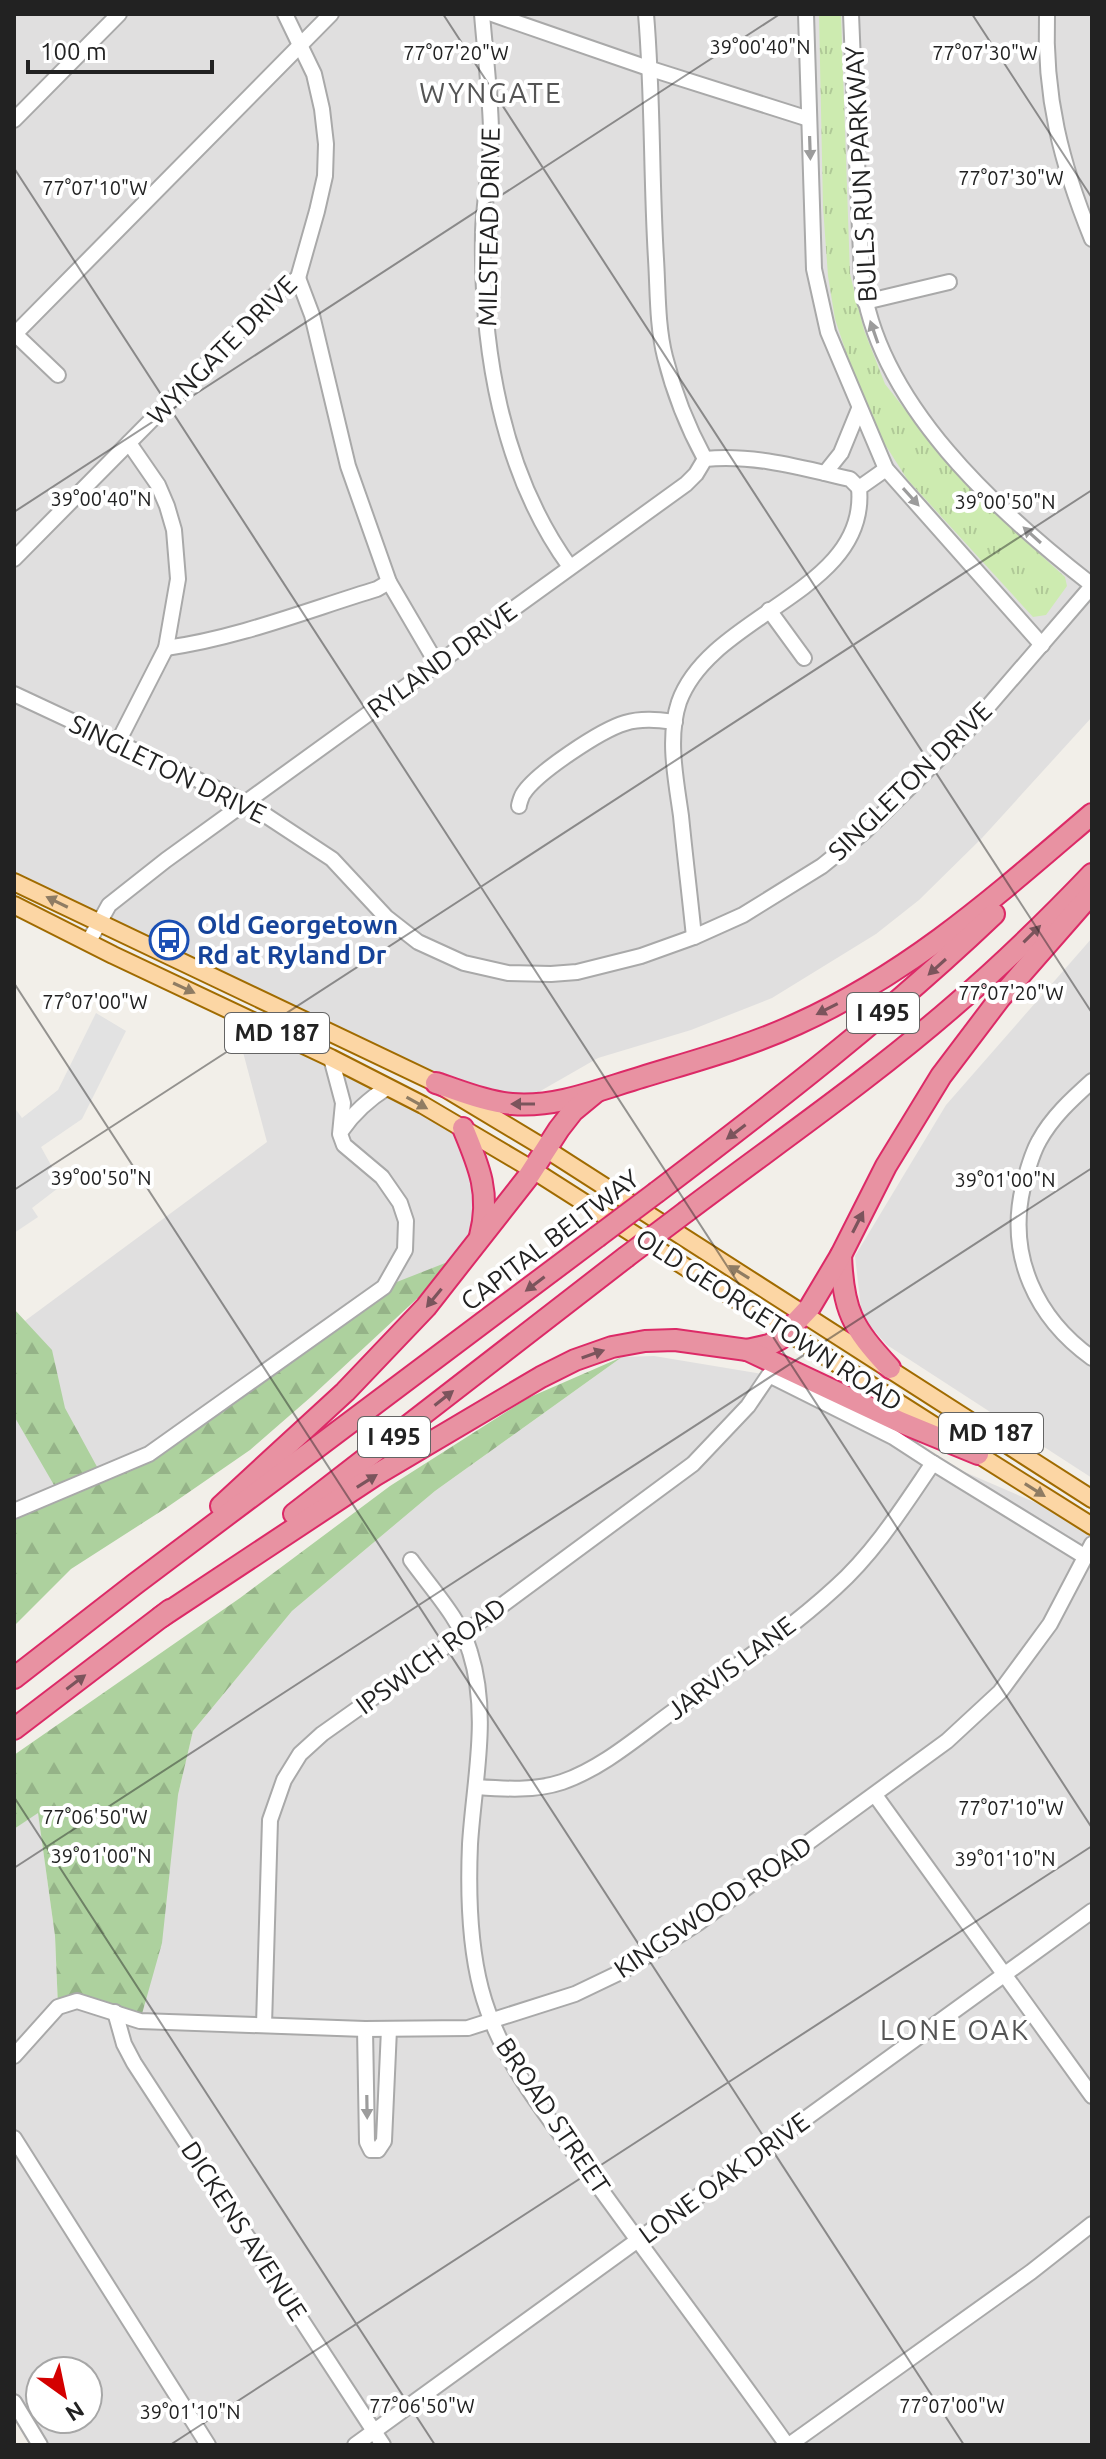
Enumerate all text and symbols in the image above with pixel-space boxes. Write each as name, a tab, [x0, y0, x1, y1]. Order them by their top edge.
scale bar	[28, 24, 212, 74]
text: 39°00'40"N	[709, 35, 811, 58]
text: 100 m	[40, 38, 107, 65]
text: 77°07'20"W	[403, 41, 509, 64]
text: 77°07'30"W	[932, 41, 1038, 64]
street label: BULLS RUN PARKWAY	[839, 45, 882, 303]
district label: WYNGATE	[419, 77, 563, 108]
street label: MILSTEAD DRIVE	[472, 127, 505, 327]
one-way arrow	[804, 136, 816, 161]
text: 77°07'30"W	[958, 166, 1064, 189]
text: 77°07'10"W	[42, 176, 148, 199]
street label: WYNGATE DRIVE	[141, 269, 302, 430]
one-way arrow	[867, 320, 879, 344]
one-way arrow	[902, 486, 919, 506]
text: 39°00'40"N	[50, 487, 152, 510]
text: 39°00'50"N	[954, 490, 1056, 513]
one-way arrow	[1022, 527, 1041, 545]
street label: RYLAND DRIVE	[362, 596, 522, 723]
street label: SINGLETON DRIVE	[822, 696, 997, 866]
street label: SINGLETON DRIVE	[65, 708, 271, 829]
one-way arrow	[45, 895, 68, 909]
place label: Old Georgetown Rd at Ryland Dr	[197, 910, 398, 969]
bus stop icon: Old Georgetown Rd at Ryland Dr	[148, 919, 190, 961]
one-way arrow	[1022, 925, 1041, 944]
one-way arrow	[927, 958, 946, 976]
one-way arrow	[172, 981, 196, 995]
text: 77°07'20"W	[958, 981, 1064, 1004]
text: 77°07'00"W	[42, 990, 148, 1013]
road number: I 495	[847, 993, 919, 1033]
one-way arrow	[816, 1002, 839, 1015]
road number: MD 187	[225, 1013, 329, 1053]
one-way arrow	[406, 1096, 429, 1109]
one-way arrow	[510, 1098, 535, 1110]
one-way arrow	[726, 1123, 746, 1139]
street label: CAPITAL BELTWAY	[455, 1163, 644, 1316]
text: 39°00'50"N	[50, 1166, 152, 1189]
text: 39°01'00"N	[954, 1168, 1056, 1191]
one-way arrow	[851, 1210, 864, 1233]
street label: OLD GEORGETOWN ROAD	[631, 1223, 908, 1416]
one-way arrow	[728, 1265, 750, 1279]
one-way arrow	[525, 1276, 545, 1292]
one-way arrow	[426, 1288, 442, 1308]
one-way arrow	[581, 1347, 605, 1359]
one-way arrow	[434, 1390, 454, 1406]
road number: MD 187	[939, 1413, 1043, 1453]
road number: I 495	[358, 1417, 430, 1457]
one-way arrow	[356, 1474, 377, 1489]
one-way arrow	[1024, 1482, 1046, 1496]
street label: IPSWICH ROAD	[350, 1592, 511, 1720]
street label: JARVIS LANE	[661, 1610, 800, 1725]
one-way arrow	[66, 1674, 86, 1690]
text: 77°07'10"W	[958, 1796, 1064, 1819]
text: 77°06'50"W	[42, 1805, 148, 1828]
street label: KINGSWOOD ROAD	[608, 1830, 817, 1983]
text: 39°01'00"N	[50, 1844, 152, 1867]
text: 39°01'10"N	[954, 1847, 1056, 1870]
district label: LONE OAK	[880, 2014, 1030, 2045]
street label: BROAD STREET	[491, 2032, 616, 2199]
one-way arrow	[360, 2095, 373, 2120]
street label: LONE OAK DRIVE	[633, 2106, 814, 2249]
street label: DICKENS AVENUE	[176, 2136, 313, 2325]
north arrow	[24, 2355, 104, 2435]
text: 77°06'50"W	[369, 2394, 475, 2417]
text: 77°07'00"W	[899, 2394, 1005, 2417]
text: N	[61, 2397, 89, 2427]
text: 39°01'10"N	[139, 2400, 241, 2423]

